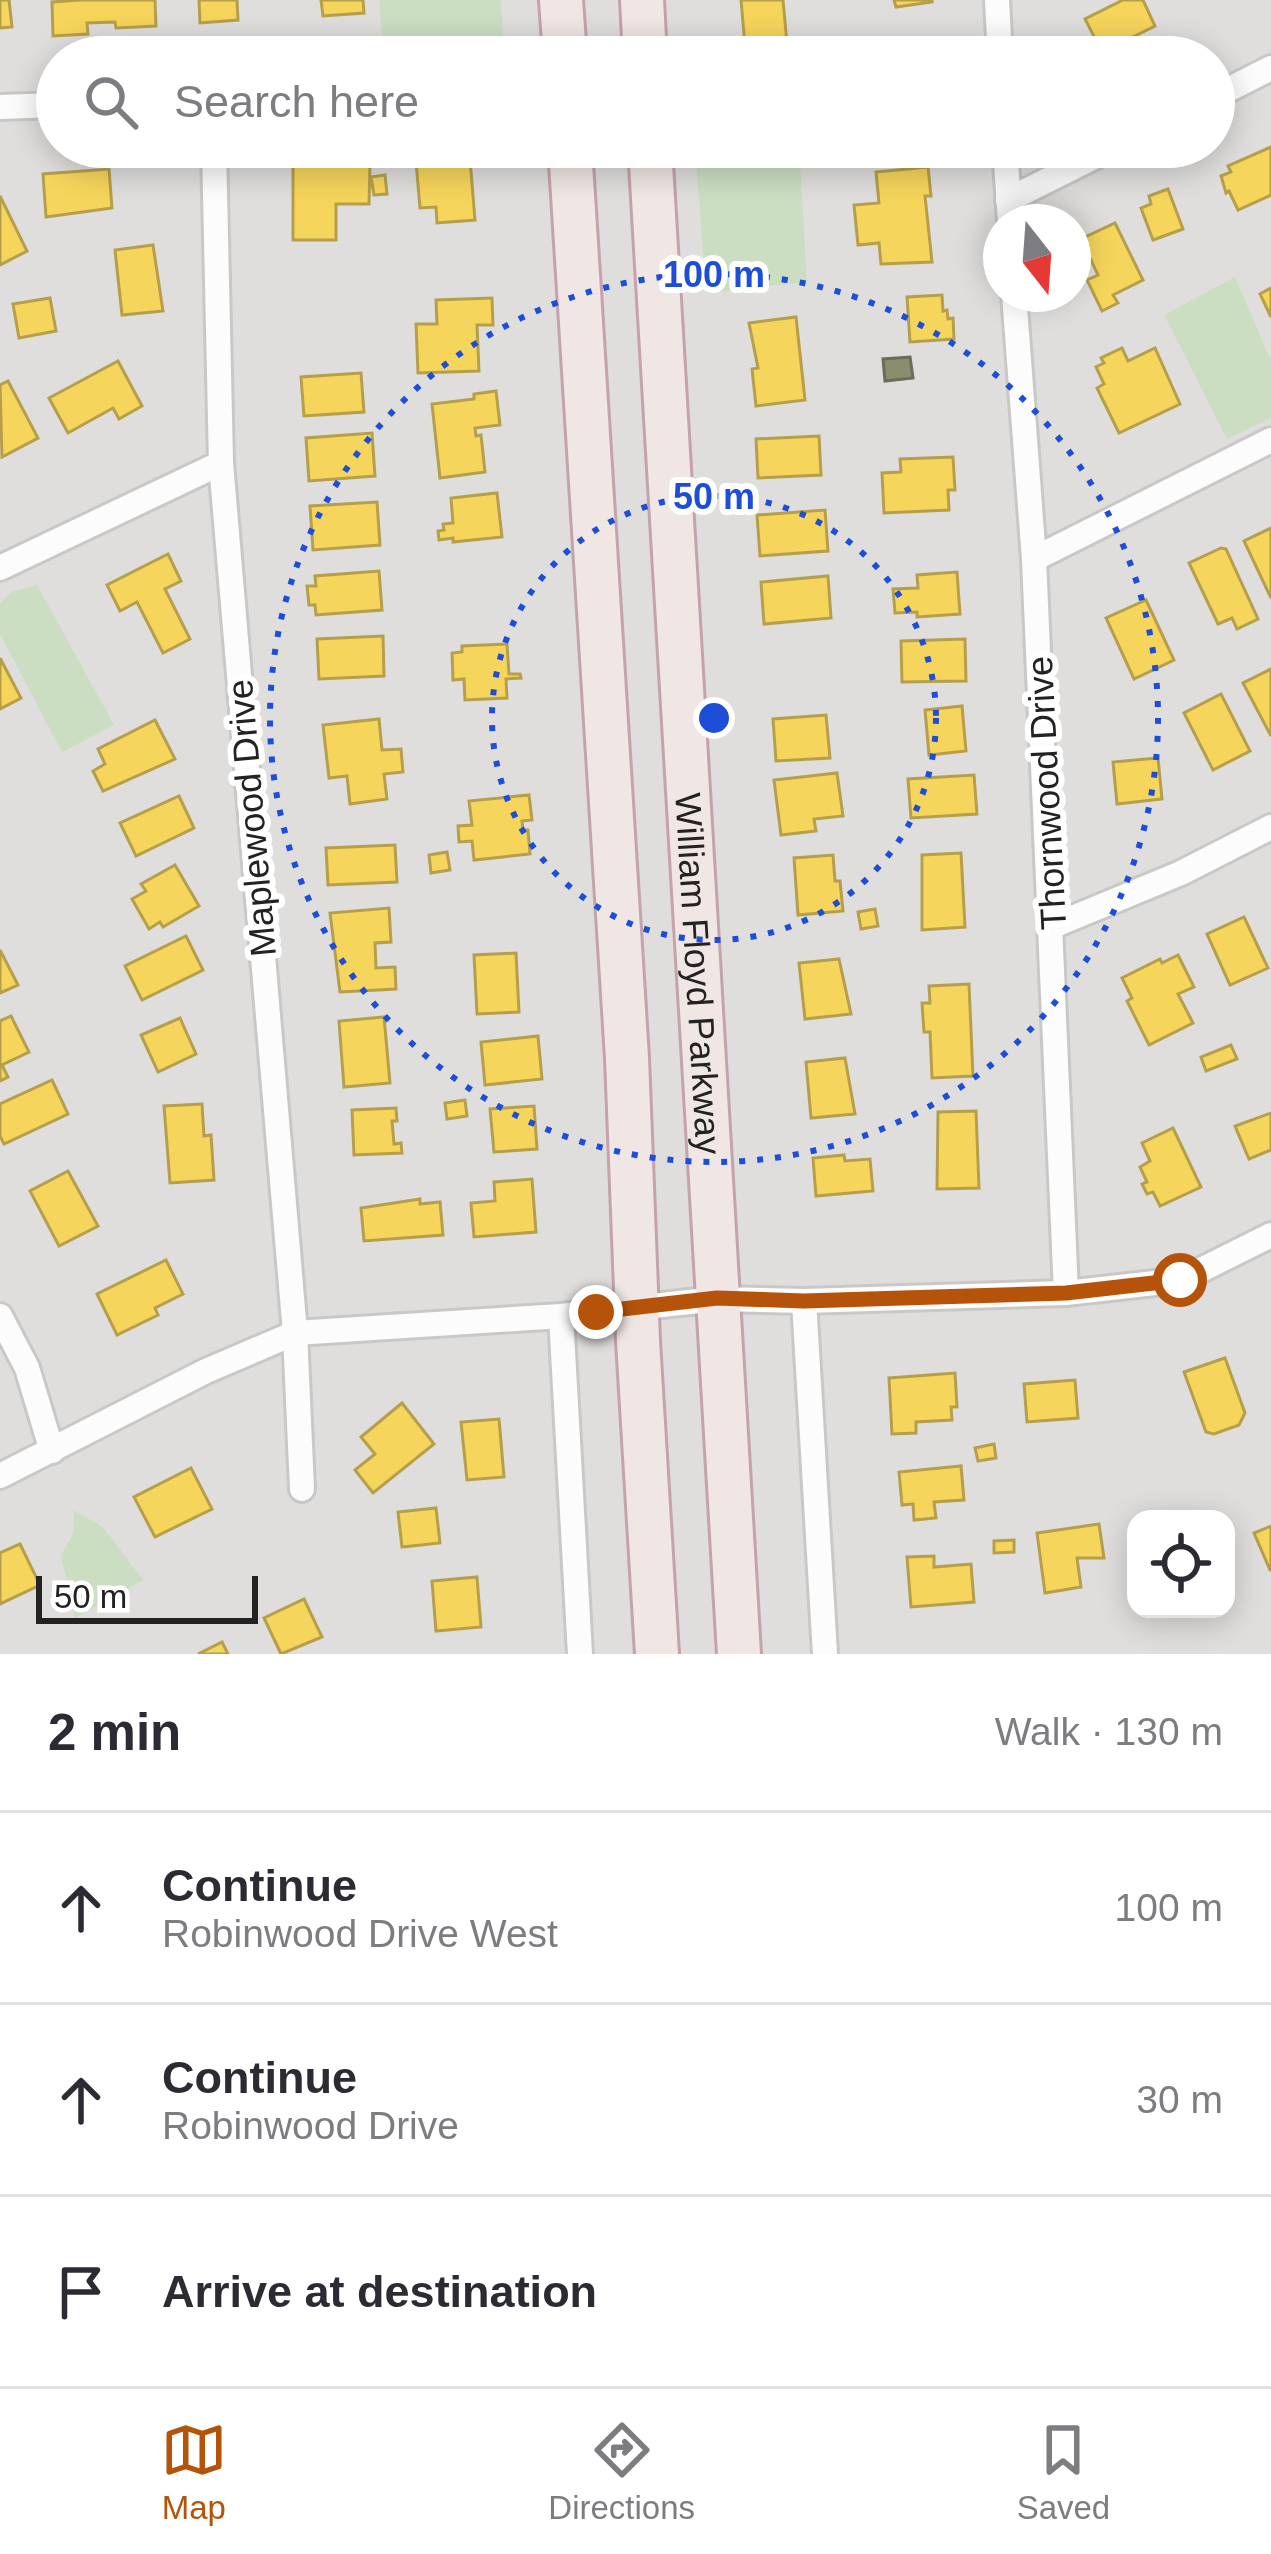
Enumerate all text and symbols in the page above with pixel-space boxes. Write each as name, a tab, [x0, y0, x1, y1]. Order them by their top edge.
search box	[36, 36, 1235, 168]
icon: search	[78, 69, 144, 135]
text: Search here	[174, 76, 419, 127]
north arrow	[983, 204, 1091, 312]
text: 100 m	[663, 254, 765, 295]
text: 50 m	[673, 476, 755, 517]
street label: Thornwood Drive	[1019, 655, 1074, 931]
street label: Maplewood Drive	[219, 678, 284, 958]
centre of rings	[693, 697, 735, 739]
street label: William Floyd Parkway	[667, 792, 729, 1156]
route start	[1153, 1253, 1207, 1307]
route end	[569, 1285, 623, 1339]
map controls	[1127, 1510, 1235, 1618]
button: locate	[1127, 1510, 1235, 1618]
scale bar	[36, 1570, 258, 1623]
text: 50 m	[54, 1578, 127, 1615]
text: 2 min	[48, 1704, 181, 1761]
text: Walk · 130 m	[995, 1710, 1223, 1753]
text: Continue	[162, 1860, 357, 1911]
icon: ahead	[48, 1875, 114, 1941]
text: 100 m	[1115, 1886, 1223, 1929]
text: Robinwood Drive West	[162, 1912, 558, 1955]
text: Continue	[162, 2052, 357, 2103]
icon: ahead	[48, 2067, 114, 2133]
text: 30 m	[1136, 2078, 1223, 2121]
text: Robinwood Drive	[162, 2104, 459, 2147]
icon: arrive	[48, 2259, 114, 2325]
text: Arrive at destination	[162, 2266, 597, 2317]
tab: Map	[161, 2417, 227, 2527]
tab: Directions	[548, 2417, 695, 2527]
tab: Saved	[1017, 2417, 1110, 2527]

